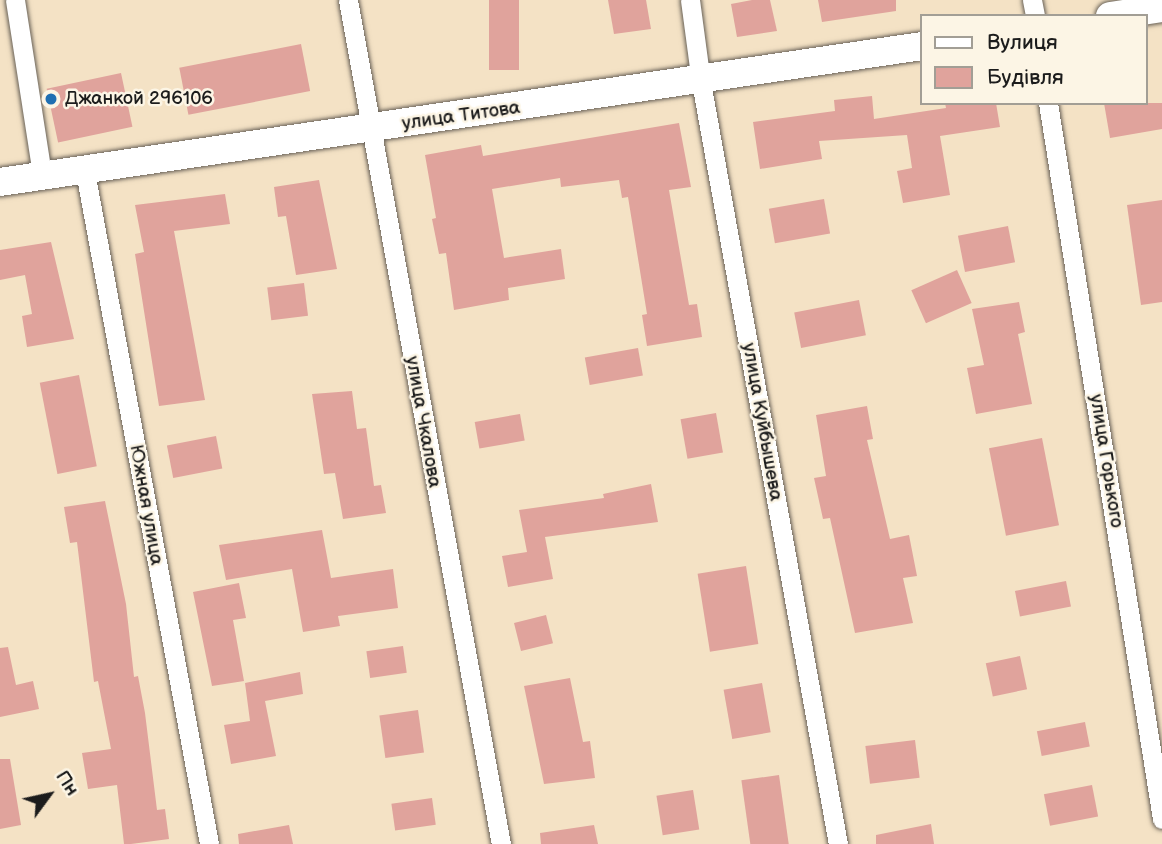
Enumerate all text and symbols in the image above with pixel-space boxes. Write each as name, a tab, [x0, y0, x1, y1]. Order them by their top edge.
legend	[920, 14, 1148, 105]
text: Вулиця	[987, 30, 1058, 55]
text: Будівля	[987, 65, 1064, 90]
place label: Джанкой 296106	[65, 88, 213, 110]
marker: Джанкой 296106	[43, 91, 59, 107]
street label: улица Титова	[401, 96, 521, 136]
street label: улица Куйбышева	[737, 341, 787, 503]
street label: улица Чкалова	[400, 354, 446, 490]
street label: улица Горького	[1084, 393, 1128, 529]
street label: Южная улица	[124, 443, 168, 567]
north arrow	[14, 760, 84, 830]
text: Пн	[50, 766, 84, 800]

